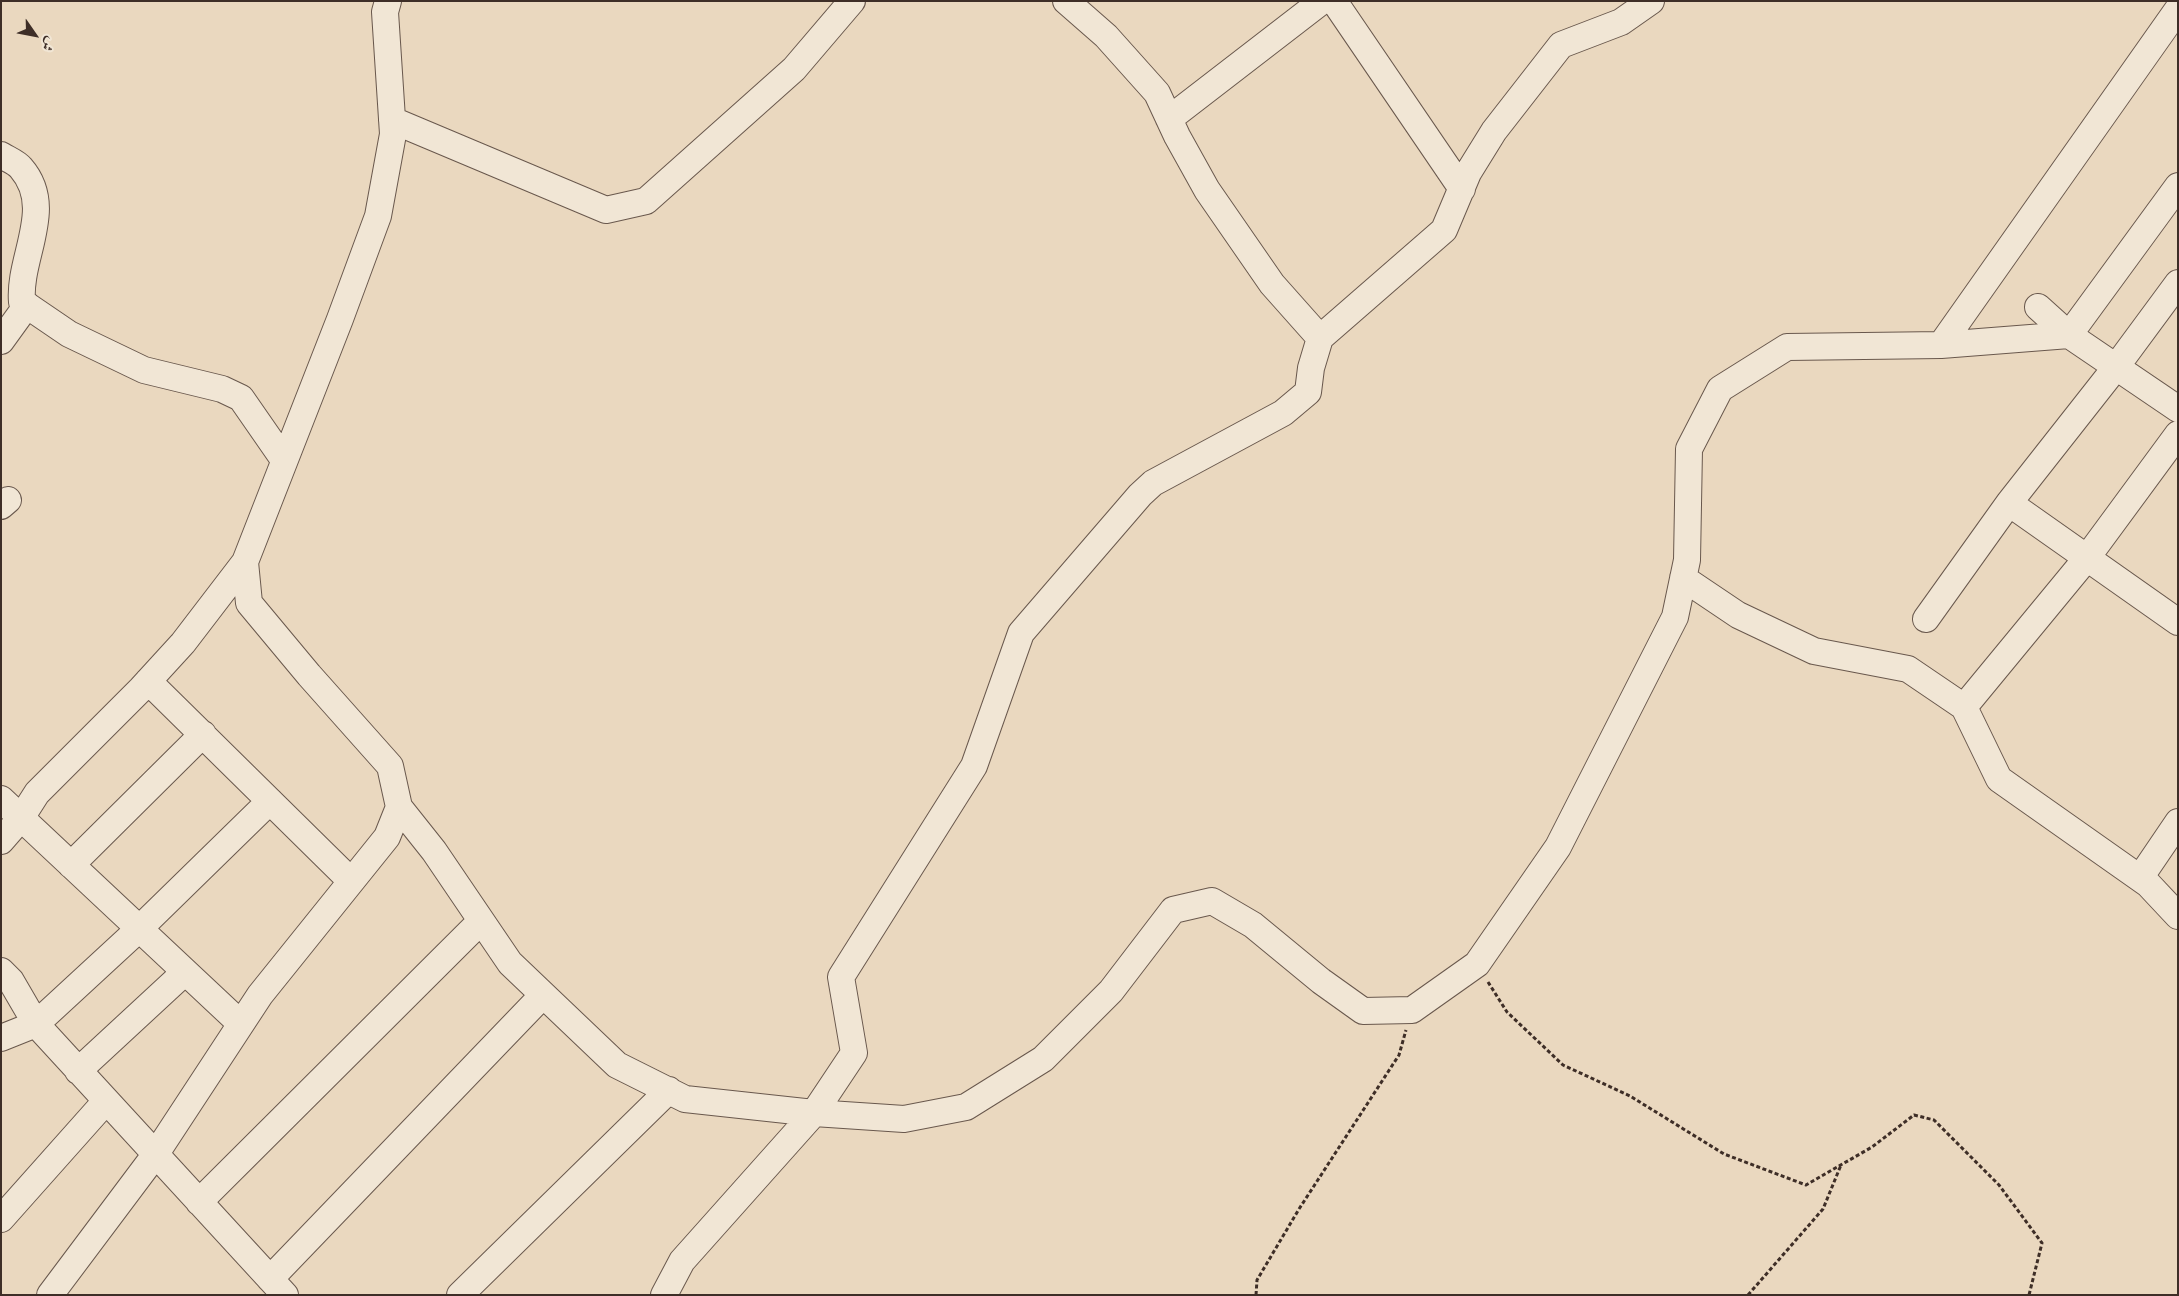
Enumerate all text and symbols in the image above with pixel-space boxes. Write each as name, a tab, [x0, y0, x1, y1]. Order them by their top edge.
north arrow	[10, 10, 60, 60]
text: ش	[36, 32, 60, 54]

